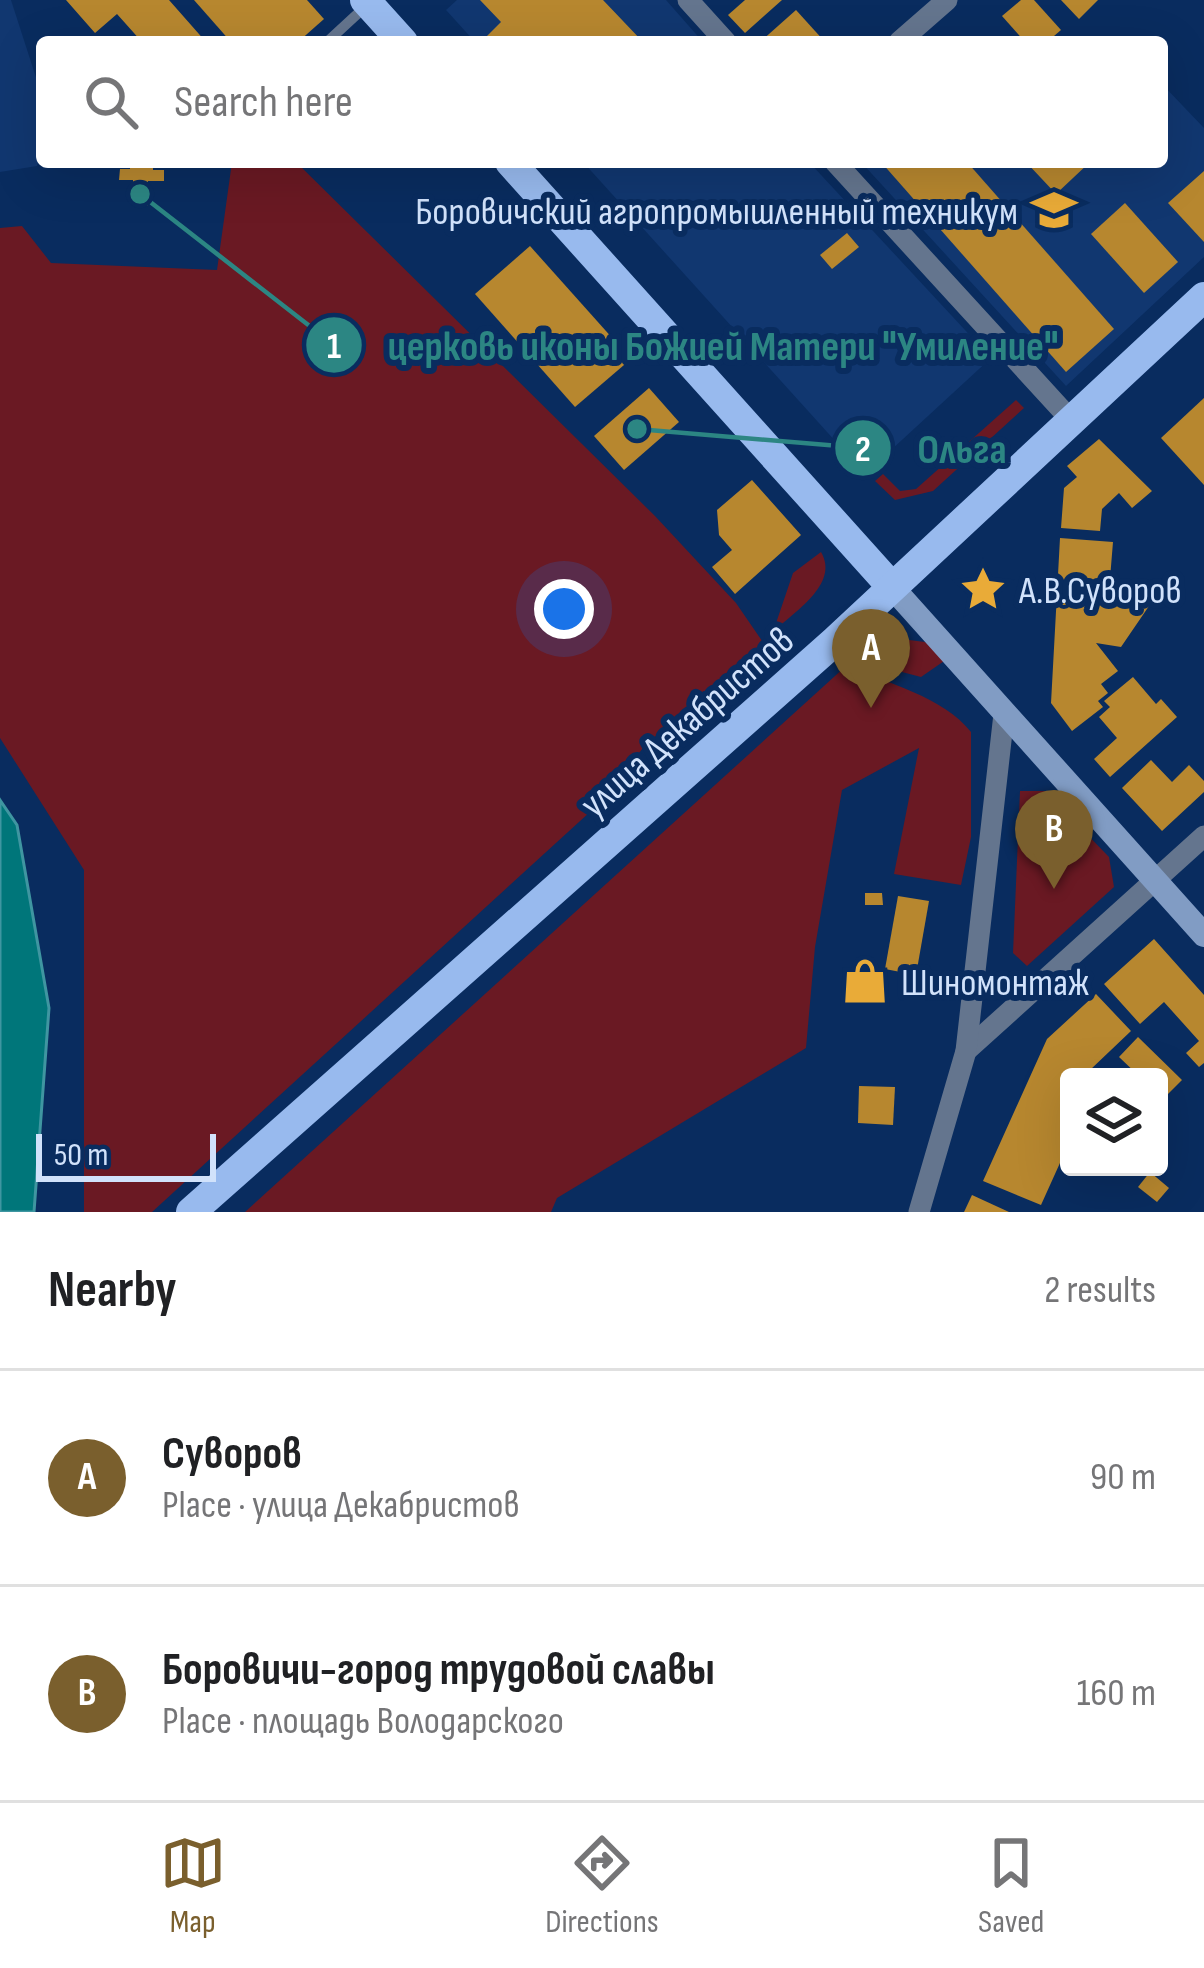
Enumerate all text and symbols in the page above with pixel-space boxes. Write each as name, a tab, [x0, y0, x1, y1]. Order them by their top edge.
search box	[36, 36, 1168, 168]
icon: search	[78, 69, 144, 135]
text: Search here	[174, 75, 353, 130]
school or university icon: Боровичский агропромышленный техникум	[1029, 185, 1079, 235]
place label: Боровичский агропромышленный техникум	[415, 189, 1018, 236]
callout: церковь иконы Божией Матери "Умиление"	[304, 306, 1083, 384]
text: церковь иконы Божией Матери "Умиление"	[388, 322, 1058, 373]
text: 1	[327, 326, 341, 369]
callout: Ольга	[833, 409, 1030, 487]
text: Ольга	[917, 425, 1007, 476]
text: 2	[855, 429, 871, 472]
place icon: А.В.Суворов	[958, 564, 1008, 614]
place label: А.В.Суворов	[1018, 568, 1182, 615]
your location	[534, 579, 594, 639]
pin: A	[832, 609, 910, 708]
street label: улица Декабристов	[571, 617, 804, 828]
pin: B	[1015, 790, 1093, 889]
shop icon: Шиномонтаж	[840, 956, 890, 1006]
place label: Шиномонтаж	[901, 960, 1089, 1007]
map controls	[1060, 1068, 1168, 1176]
button: layers	[1060, 1068, 1168, 1176]
scale bar	[36, 1128, 216, 1181]
text: 50 m	[54, 1135, 108, 1175]
text: Nearby	[48, 1260, 177, 1321]
text: 2 results	[1044, 1267, 1156, 1314]
text: Суворов	[162, 1427, 302, 1482]
text: A	[78, 1454, 96, 1501]
text: 90 m	[1090, 1454, 1156, 1501]
text: Place · улица Декабристов	[162, 1482, 520, 1529]
text: Боровичи-город трудовой славы	[162, 1643, 715, 1698]
text: B	[78, 1670, 96, 1717]
text: 160 m	[1077, 1670, 1156, 1717]
text: Place · площадь Володарского	[162, 1698, 564, 1745]
tab: Map	[160, 1830, 226, 1942]
tab: Directions	[545, 1830, 659, 1942]
tab: Saved	[978, 1830, 1044, 1942]

